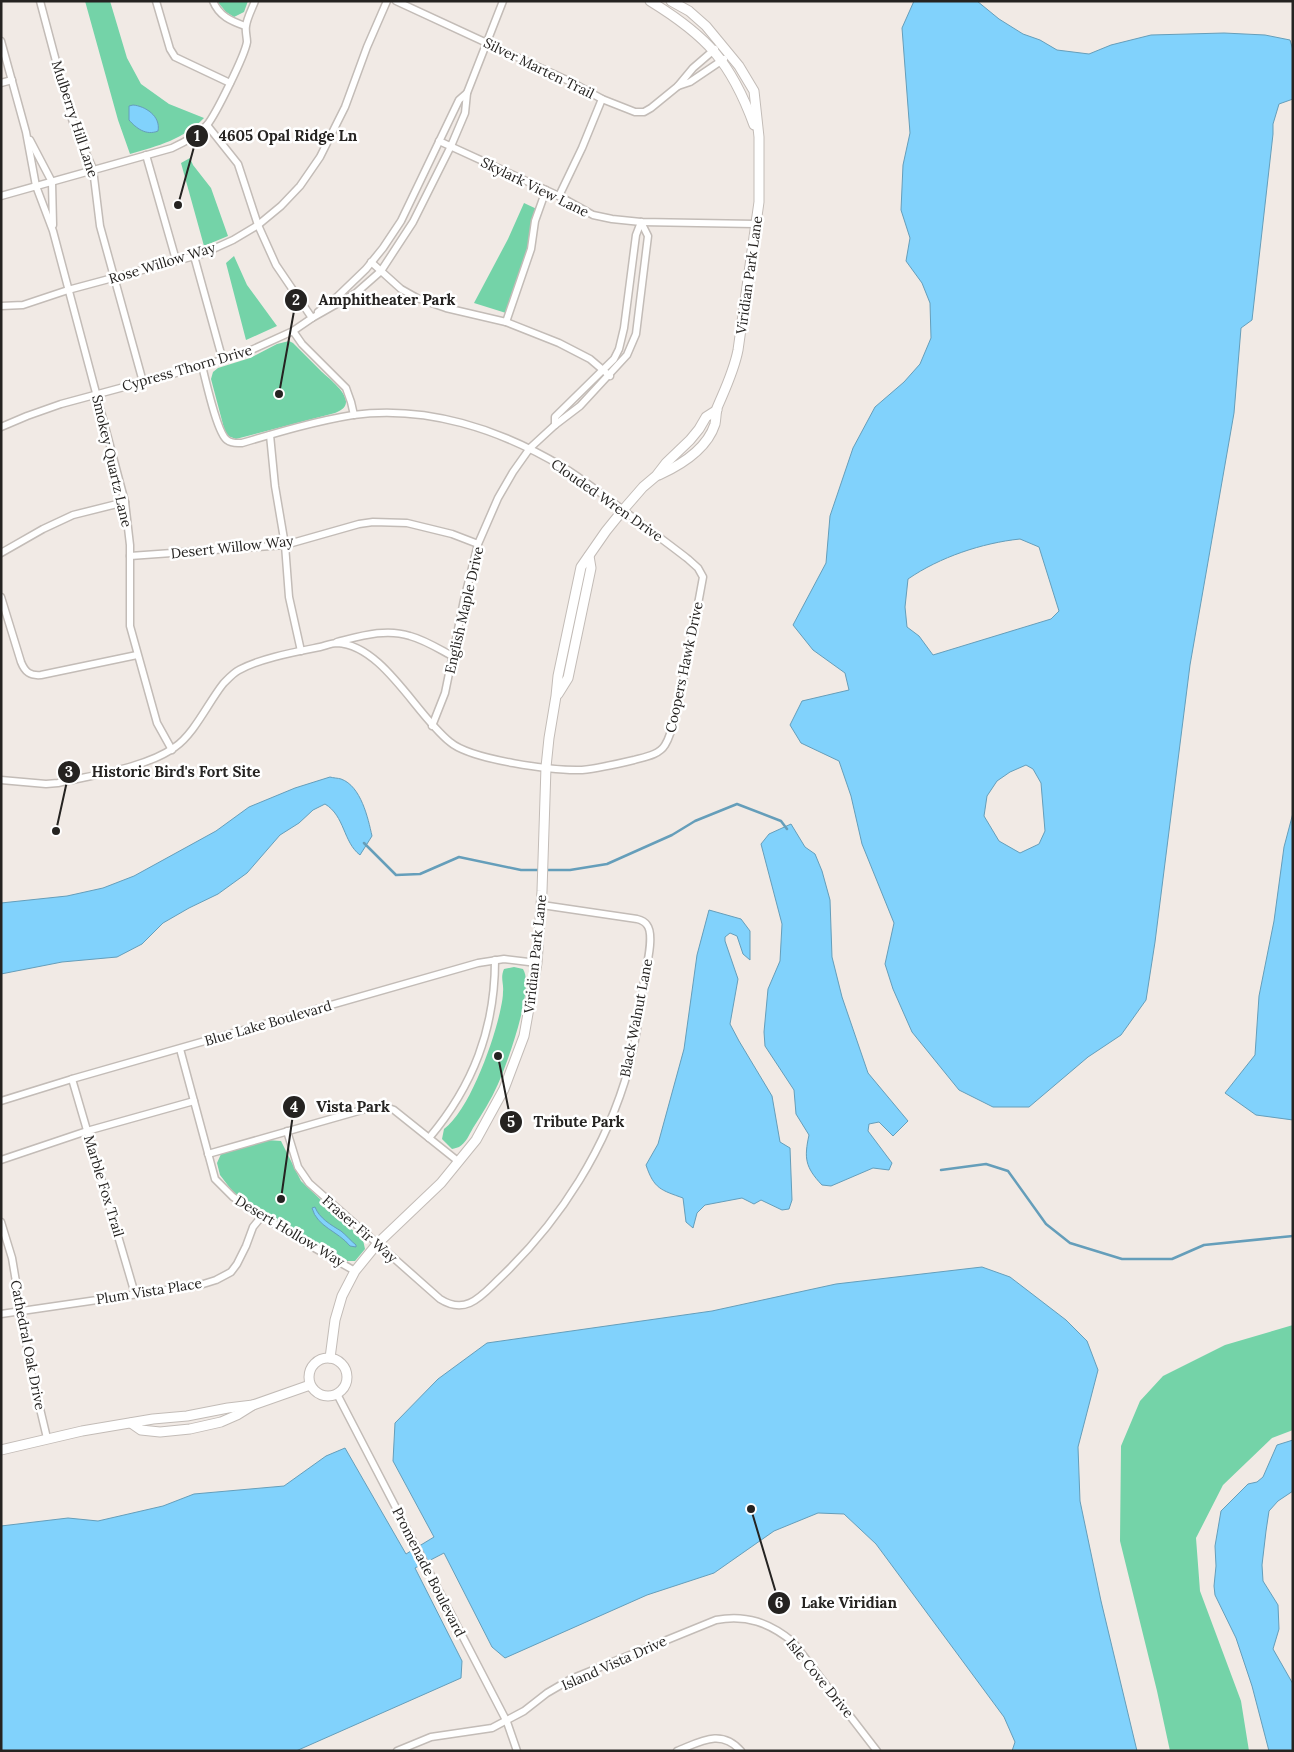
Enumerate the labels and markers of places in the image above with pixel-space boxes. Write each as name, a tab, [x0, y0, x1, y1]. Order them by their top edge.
callout: 4605 Opal Ridge Ln	[184, 121, 368, 151]
callout: Amphitheater Park	[284, 285, 465, 315]
callout: Historic Bird's Fort Site	[56, 757, 270, 787]
callout: Vista Park	[282, 1092, 400, 1122]
callout: Tribute Park	[499, 1107, 635, 1137]
callout: Lake Viridian	[766, 1588, 907, 1618]

